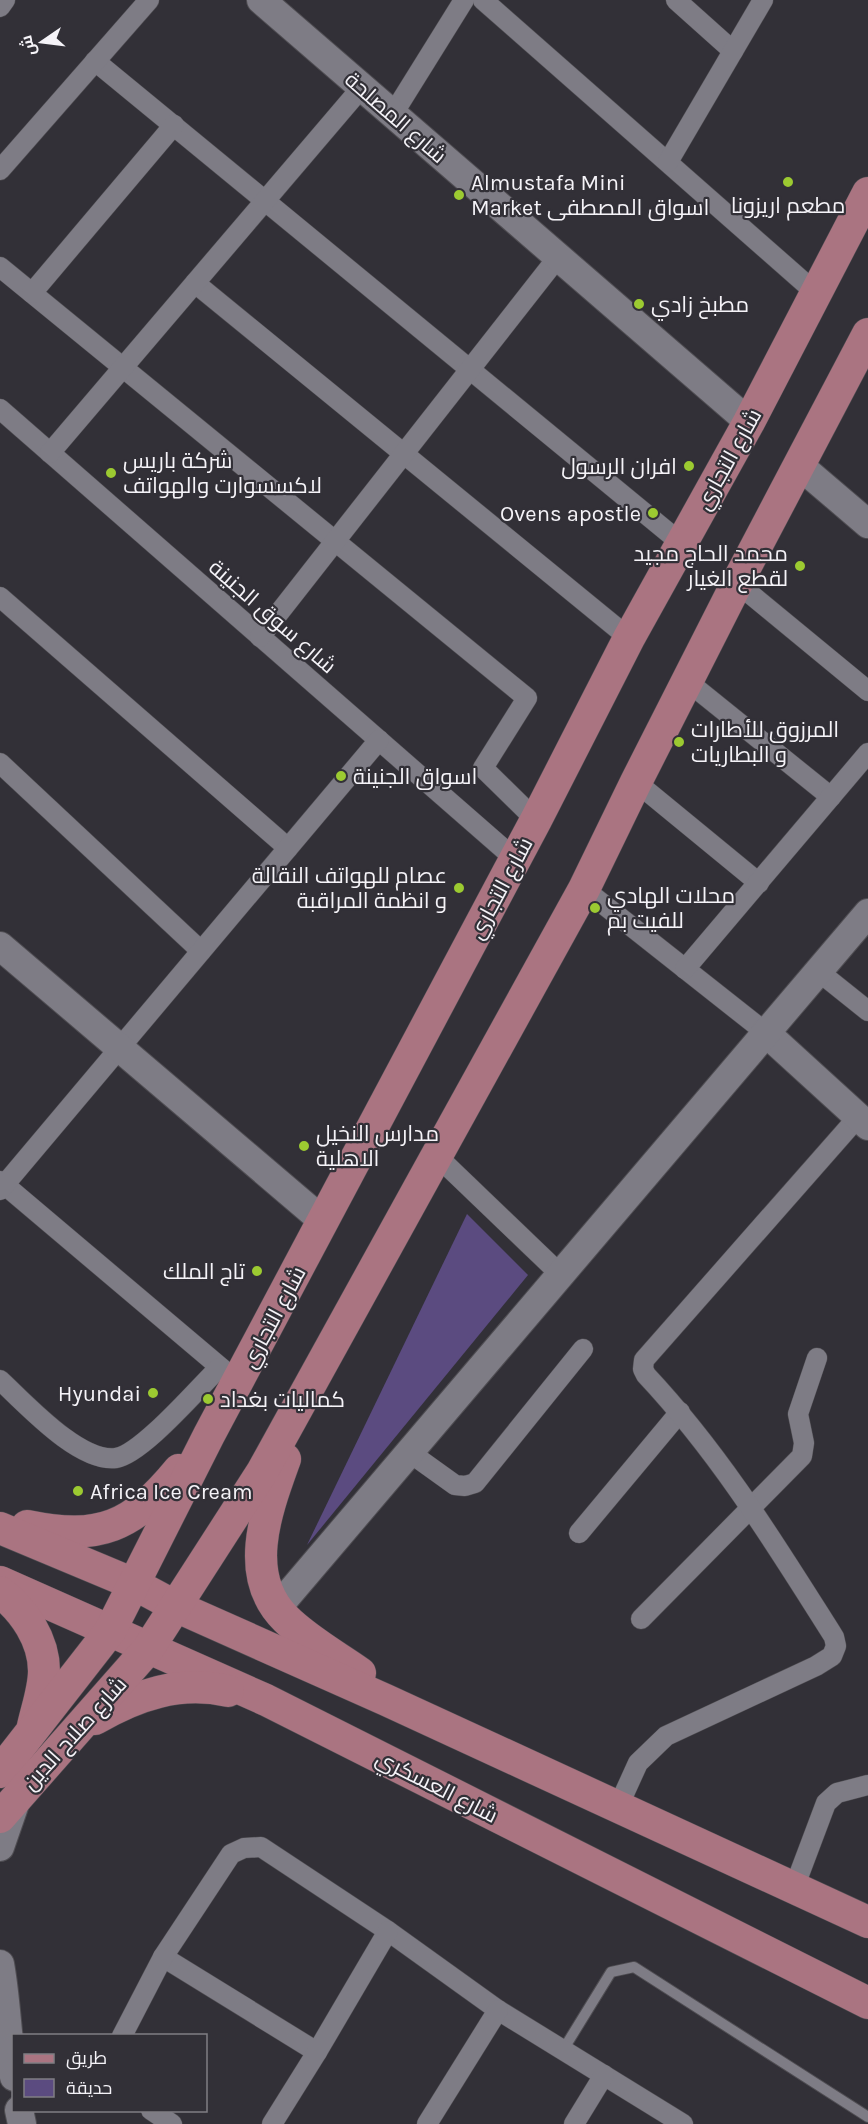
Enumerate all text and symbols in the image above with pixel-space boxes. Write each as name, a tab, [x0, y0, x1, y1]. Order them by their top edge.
north arrow	[12, 12, 72, 72]
text: ش	[16, 33, 40, 58]
street label: شارع المصلحة	[339, 67, 451, 170]
place label: Almustafa Mini Market اسواق المصطفى	[471, 170, 709, 221]
marker: مطعم اريزونا	[781, 175, 795, 189]
marker: Almustafa Mini Market اسواق المصطفى	[452, 188, 466, 202]
place label: مطعم اريزونا	[731, 193, 845, 221]
place label: مطبخ زادي	[651, 292, 749, 321]
marker: مطبخ زادي	[632, 297, 646, 311]
street label: شارع التجاري	[690, 404, 770, 516]
place label: شركة باريس لاكسسوارت والهواتف	[123, 448, 322, 499]
place label: افران الرسول	[561, 454, 677, 480]
marker: افران الرسول	[682, 459, 696, 473]
marker: شركة باريس لاكسسوارت والهواتف	[104, 466, 118, 480]
place label: Ovens apostle	[500, 501, 641, 527]
marker: Ovens apostle	[646, 506, 660, 520]
place label: محمد الحاج مجيد لقطع الغيار	[633, 541, 788, 593]
street label: شارع سوق الجنينة	[203, 554, 341, 680]
marker: محمد الحاج مجيد لقطع الغيار	[793, 559, 807, 573]
place label: المرزوق للأطارات و البطاريات	[691, 717, 839, 768]
marker: المرزوق للأطارات و البطاريات	[672, 735, 686, 749]
place label: اسواق الجنينة	[353, 764, 477, 790]
marker: اسواق الجنينة	[334, 769, 348, 783]
street label: شارع التجاري	[463, 833, 541, 945]
place label: عصام للهواتف النقالة و انظمة المراقبة	[252, 863, 447, 914]
marker: عصام للهواتف النقالة و انظمة المراقبة	[452, 881, 466, 895]
place label: محلات الهادي للفيت بم	[607, 883, 735, 936]
marker: محلات الهادي للفيت بم	[588, 901, 602, 915]
place label: مدارس النخيل الاهلية	[316, 1121, 439, 1172]
marker: مدارس النخيل الاهلية	[297, 1139, 311, 1153]
place label: تاج الملك	[163, 1259, 245, 1286]
street label: شارع التجاري	[236, 1262, 314, 1374]
marker: تاج الملك	[250, 1264, 264, 1278]
place label: Hyundai	[58, 1381, 141, 1407]
marker: Hyundai	[146, 1386, 160, 1400]
place label: كماليات بغداد	[220, 1387, 345, 1413]
marker: كماليات بغداد	[201, 1392, 215, 1406]
place label: Africa Ice Cream	[90, 1479, 253, 1505]
marker: Africa Ice Cream	[71, 1484, 85, 1498]
street label: شارع صلاح الدين	[17, 1672, 133, 1796]
street label: شارع العسكري	[370, 1745, 502, 1831]
legend	[12, 2034, 207, 2112]
text: طريق	[66, 2047, 107, 2070]
text: حديقة	[66, 2077, 112, 2099]

